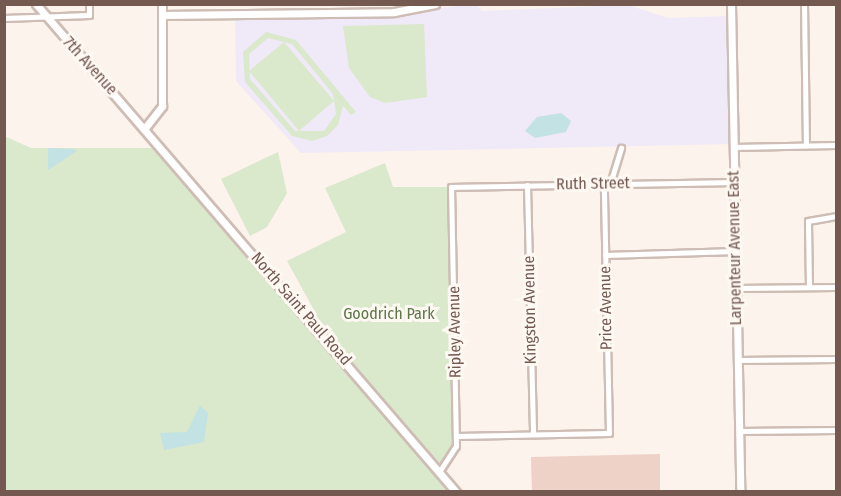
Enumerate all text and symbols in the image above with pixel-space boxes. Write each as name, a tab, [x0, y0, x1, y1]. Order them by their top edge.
street label: 7th Avenue	[59, 33, 121, 99]
street label: Larpenteur Avenue East	[724, 170, 746, 326]
street label: Ruth Street	[556, 174, 630, 194]
street label: North Saint Paul Road	[247, 249, 355, 369]
street label: Kingston Avenue	[519, 255, 541, 365]
street label: Price Avenue	[596, 266, 616, 350]
street label: Ripley Avenue	[445, 286, 465, 378]
park label: Goodrich Park	[343, 304, 435, 324]

